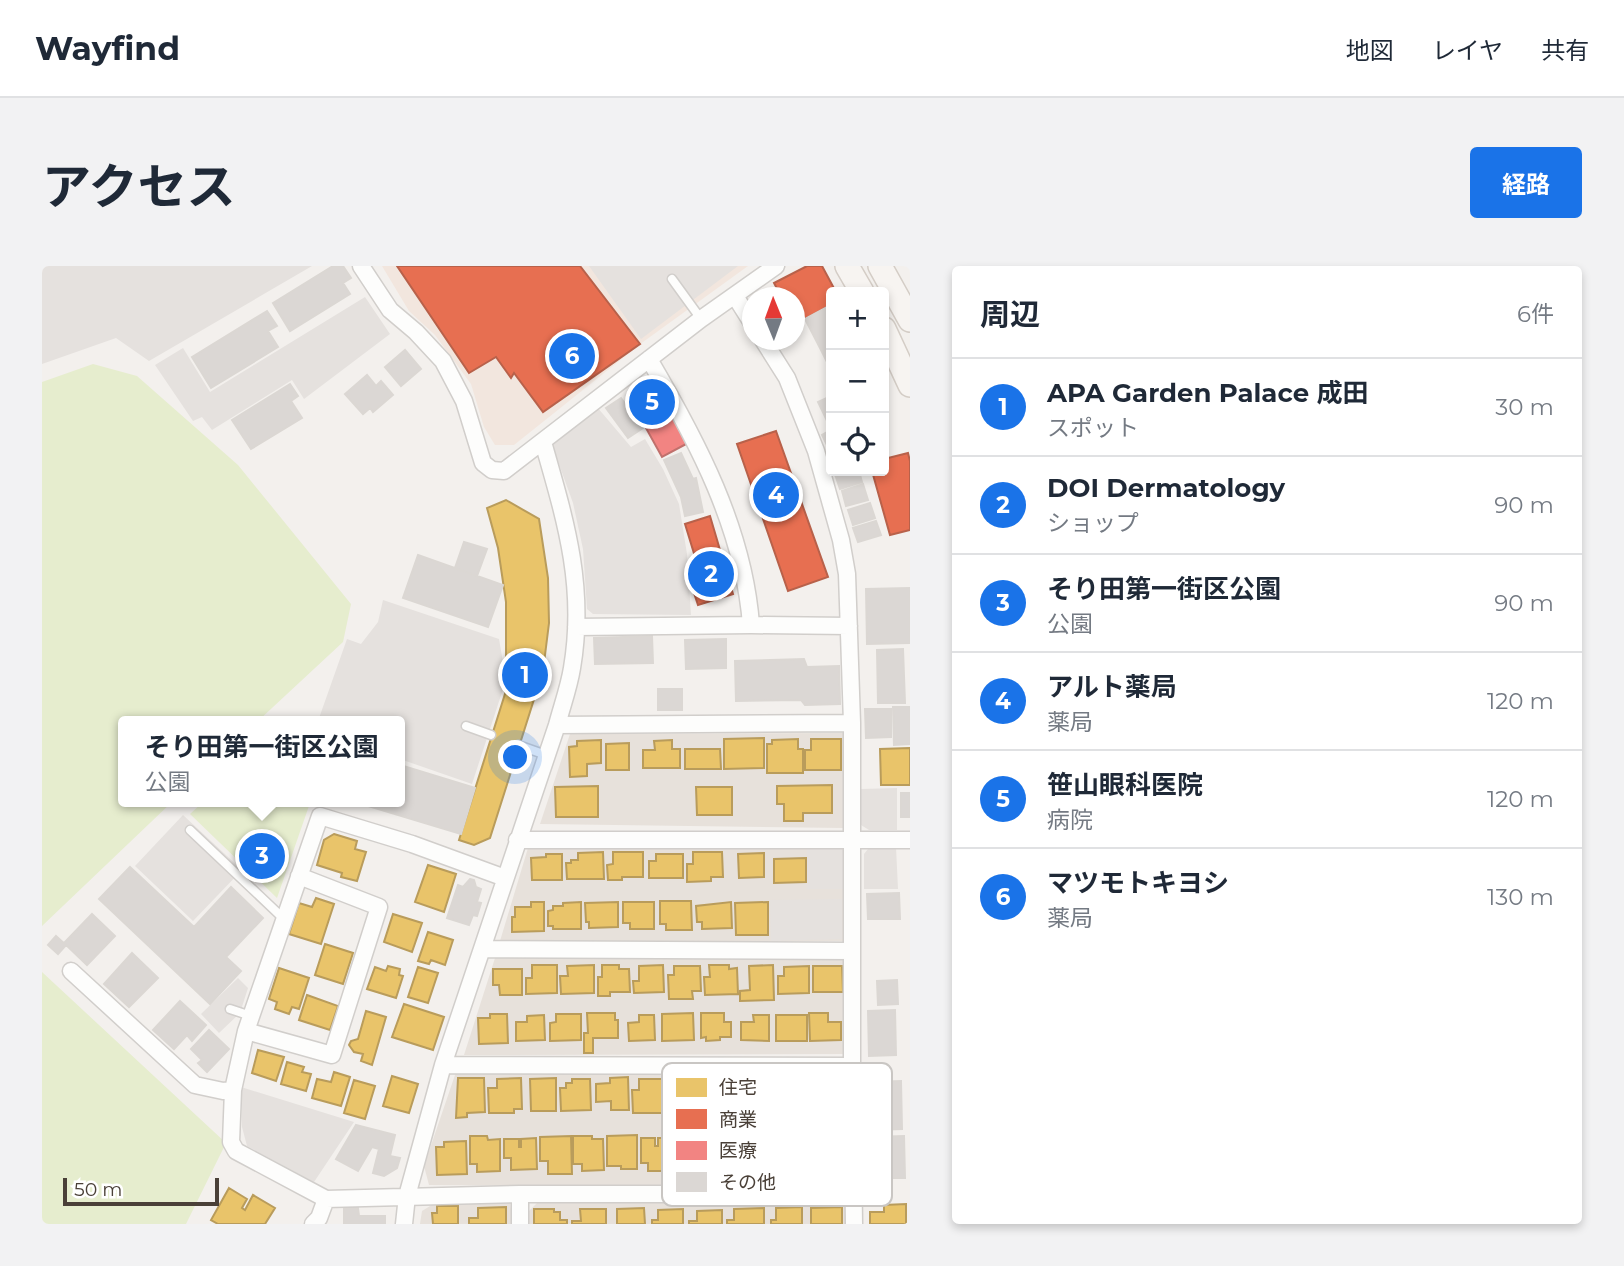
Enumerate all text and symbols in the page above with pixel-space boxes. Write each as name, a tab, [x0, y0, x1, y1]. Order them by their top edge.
text: Wayfind	[35, 28, 180, 68]
text: 地図	[1346, 36, 1394, 65]
text: レイヤ	[1432, 36, 1503, 65]
text: 共有	[1541, 36, 1589, 65]
button: 経路	[1470, 147, 1582, 218]
text: アクセス	[42, 157, 236, 216]
north arrow	[742, 287, 805, 350]
map controls	[826, 287, 889, 476]
button: +	[826, 287, 889, 350]
text: 周辺	[980, 296, 1040, 333]
text: 6件	[1517, 300, 1554, 328]
pin: 6	[549, 330, 595, 382]
button: −	[826, 350, 889, 413]
pin: 5	[629, 376, 675, 428]
text: APA Garden Palace 成田	[1047, 377, 1368, 409]
text: 1	[998, 393, 1008, 421]
text: 30 m	[1495, 393, 1554, 421]
button: locate	[826, 413, 889, 476]
text: スポット	[1047, 414, 1139, 442]
pin: 4	[753, 469, 799, 521]
text: DOI Dermatology	[1047, 472, 1285, 504]
text: 2	[996, 491, 1010, 519]
text: 90 m	[1494, 491, 1554, 519]
text: ショップ	[1047, 509, 1139, 537]
pin: 2	[688, 548, 734, 600]
text: そり田第一街区公園	[1047, 573, 1281, 605]
text: 3	[996, 589, 1010, 617]
text: 90 m	[1494, 589, 1554, 617]
text: 公園	[1047, 610, 1093, 638]
pin: 1	[502, 649, 548, 701]
text: アルト薬局	[1047, 671, 1177, 703]
text: 4	[995, 687, 1011, 715]
text: 120 m	[1487, 687, 1554, 715]
text: 薬局	[1047, 708, 1093, 736]
popup	[118, 716, 405, 807]
text: そり田第一街区公園	[144, 731, 379, 763]
your location	[498, 740, 532, 774]
text: 公園	[144, 768, 190, 796]
text: 笹山眼科医院	[1047, 769, 1203, 801]
text: 5	[996, 785, 1010, 813]
text: 120 m	[1487, 785, 1554, 813]
text: 病院	[1047, 806, 1093, 834]
pin: 3	[239, 830, 285, 882]
text: マツモトキヨシ	[1047, 867, 1229, 899]
text: 6	[996, 883, 1010, 911]
text: 130 m	[1487, 883, 1554, 911]
text: 薬局	[1047, 904, 1093, 932]
legend	[662, 1063, 892, 1206]
text: 住宅	[719, 1076, 757, 1099]
text: 商業	[719, 1108, 757, 1131]
text: 医療	[719, 1139, 757, 1162]
text: その他	[719, 1171, 776, 1194]
scale bar	[63, 1175, 219, 1207]
text: 50 m	[74, 1178, 122, 1201]

